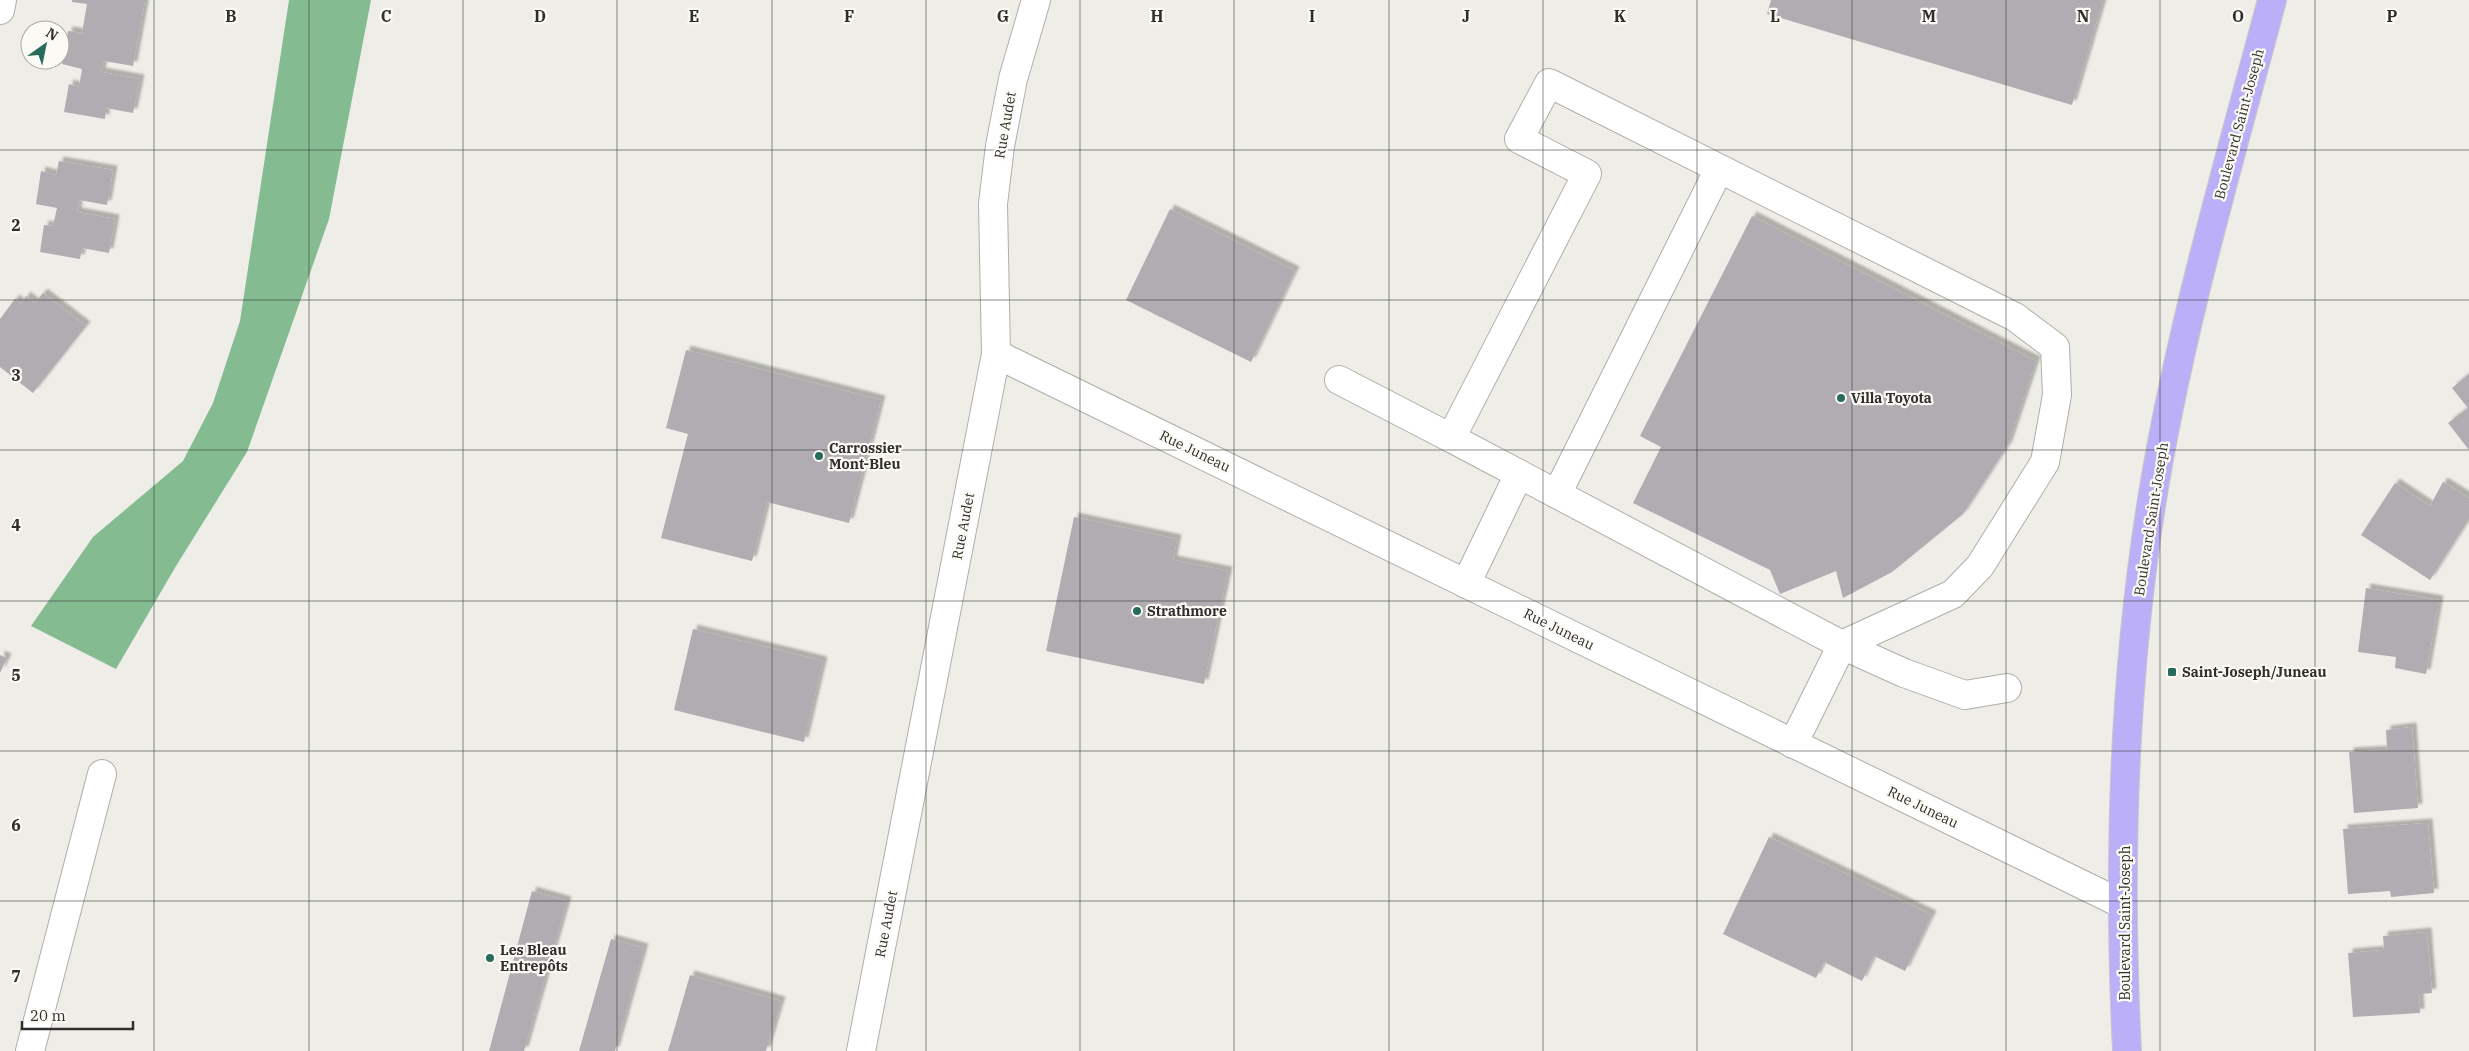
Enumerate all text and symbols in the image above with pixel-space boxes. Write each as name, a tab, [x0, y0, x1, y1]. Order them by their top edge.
text: B	[225, 6, 237, 26]
text: C	[381, 6, 391, 26]
text: D	[534, 6, 546, 26]
text: E	[689, 6, 699, 26]
text: F	[844, 6, 854, 26]
text: G	[997, 6, 1009, 26]
text: H	[1151, 6, 1164, 26]
text: I	[1309, 6, 1315, 26]
text: J	[1462, 6, 1470, 26]
text: K	[1614, 6, 1627, 26]
text: L	[1770, 6, 1780, 26]
text: M	[1922, 6, 1936, 26]
text: N	[2077, 6, 2089, 26]
text: O	[2232, 6, 2244, 26]
text: P	[2387, 6, 2398, 26]
north arrow	[20, 20, 70, 70]
text: N	[43, 24, 62, 45]
street label: Boulevard Saint-Joseph	[2210, 46, 2268, 201]
street label: Rue Audet	[990, 90, 1020, 160]
text: 2	[11, 215, 21, 235]
text: 3	[11, 365, 21, 385]
place label: Villa Toyota	[1851, 389, 1932, 407]
marker: Villa Toyota	[1835, 392, 1847, 404]
street label: Rue Juneau	[1157, 426, 1234, 476]
place label: Carrossier Mont-Bleu	[829, 439, 902, 473]
street label: Boulevard Saint-Joseph	[2130, 441, 2172, 597]
marker: Carrossier Mont-Bleu	[813, 450, 825, 462]
street label: Rue Audet	[948, 491, 978, 561]
text: 4	[11, 515, 21, 535]
place label: Strathmore	[1147, 602, 1227, 620]
street label: Rue Juneau	[1521, 604, 1598, 654]
marker: Strathmore	[1131, 605, 1143, 617]
place label: Saint-Joseph/Juneau	[2182, 663, 2327, 681]
text: 5	[11, 665, 21, 685]
marker: Saint-Joseph/Juneau	[2166, 666, 2178, 678]
street label: Rue Juneau	[1885, 782, 1962, 832]
text: 6	[11, 815, 21, 835]
street label: Boulevard Saint-Joseph	[2116, 845, 2134, 1001]
street label: Rue Audet	[871, 889, 901, 959]
place label: Les Bleau Entrepôts	[500, 941, 568, 975]
marker: Les Bleau Entrepôts	[484, 952, 496, 964]
text: 7	[11, 966, 21, 986]
scale bar	[22, 998, 134, 1030]
text: 20 m	[30, 1006, 66, 1025]

